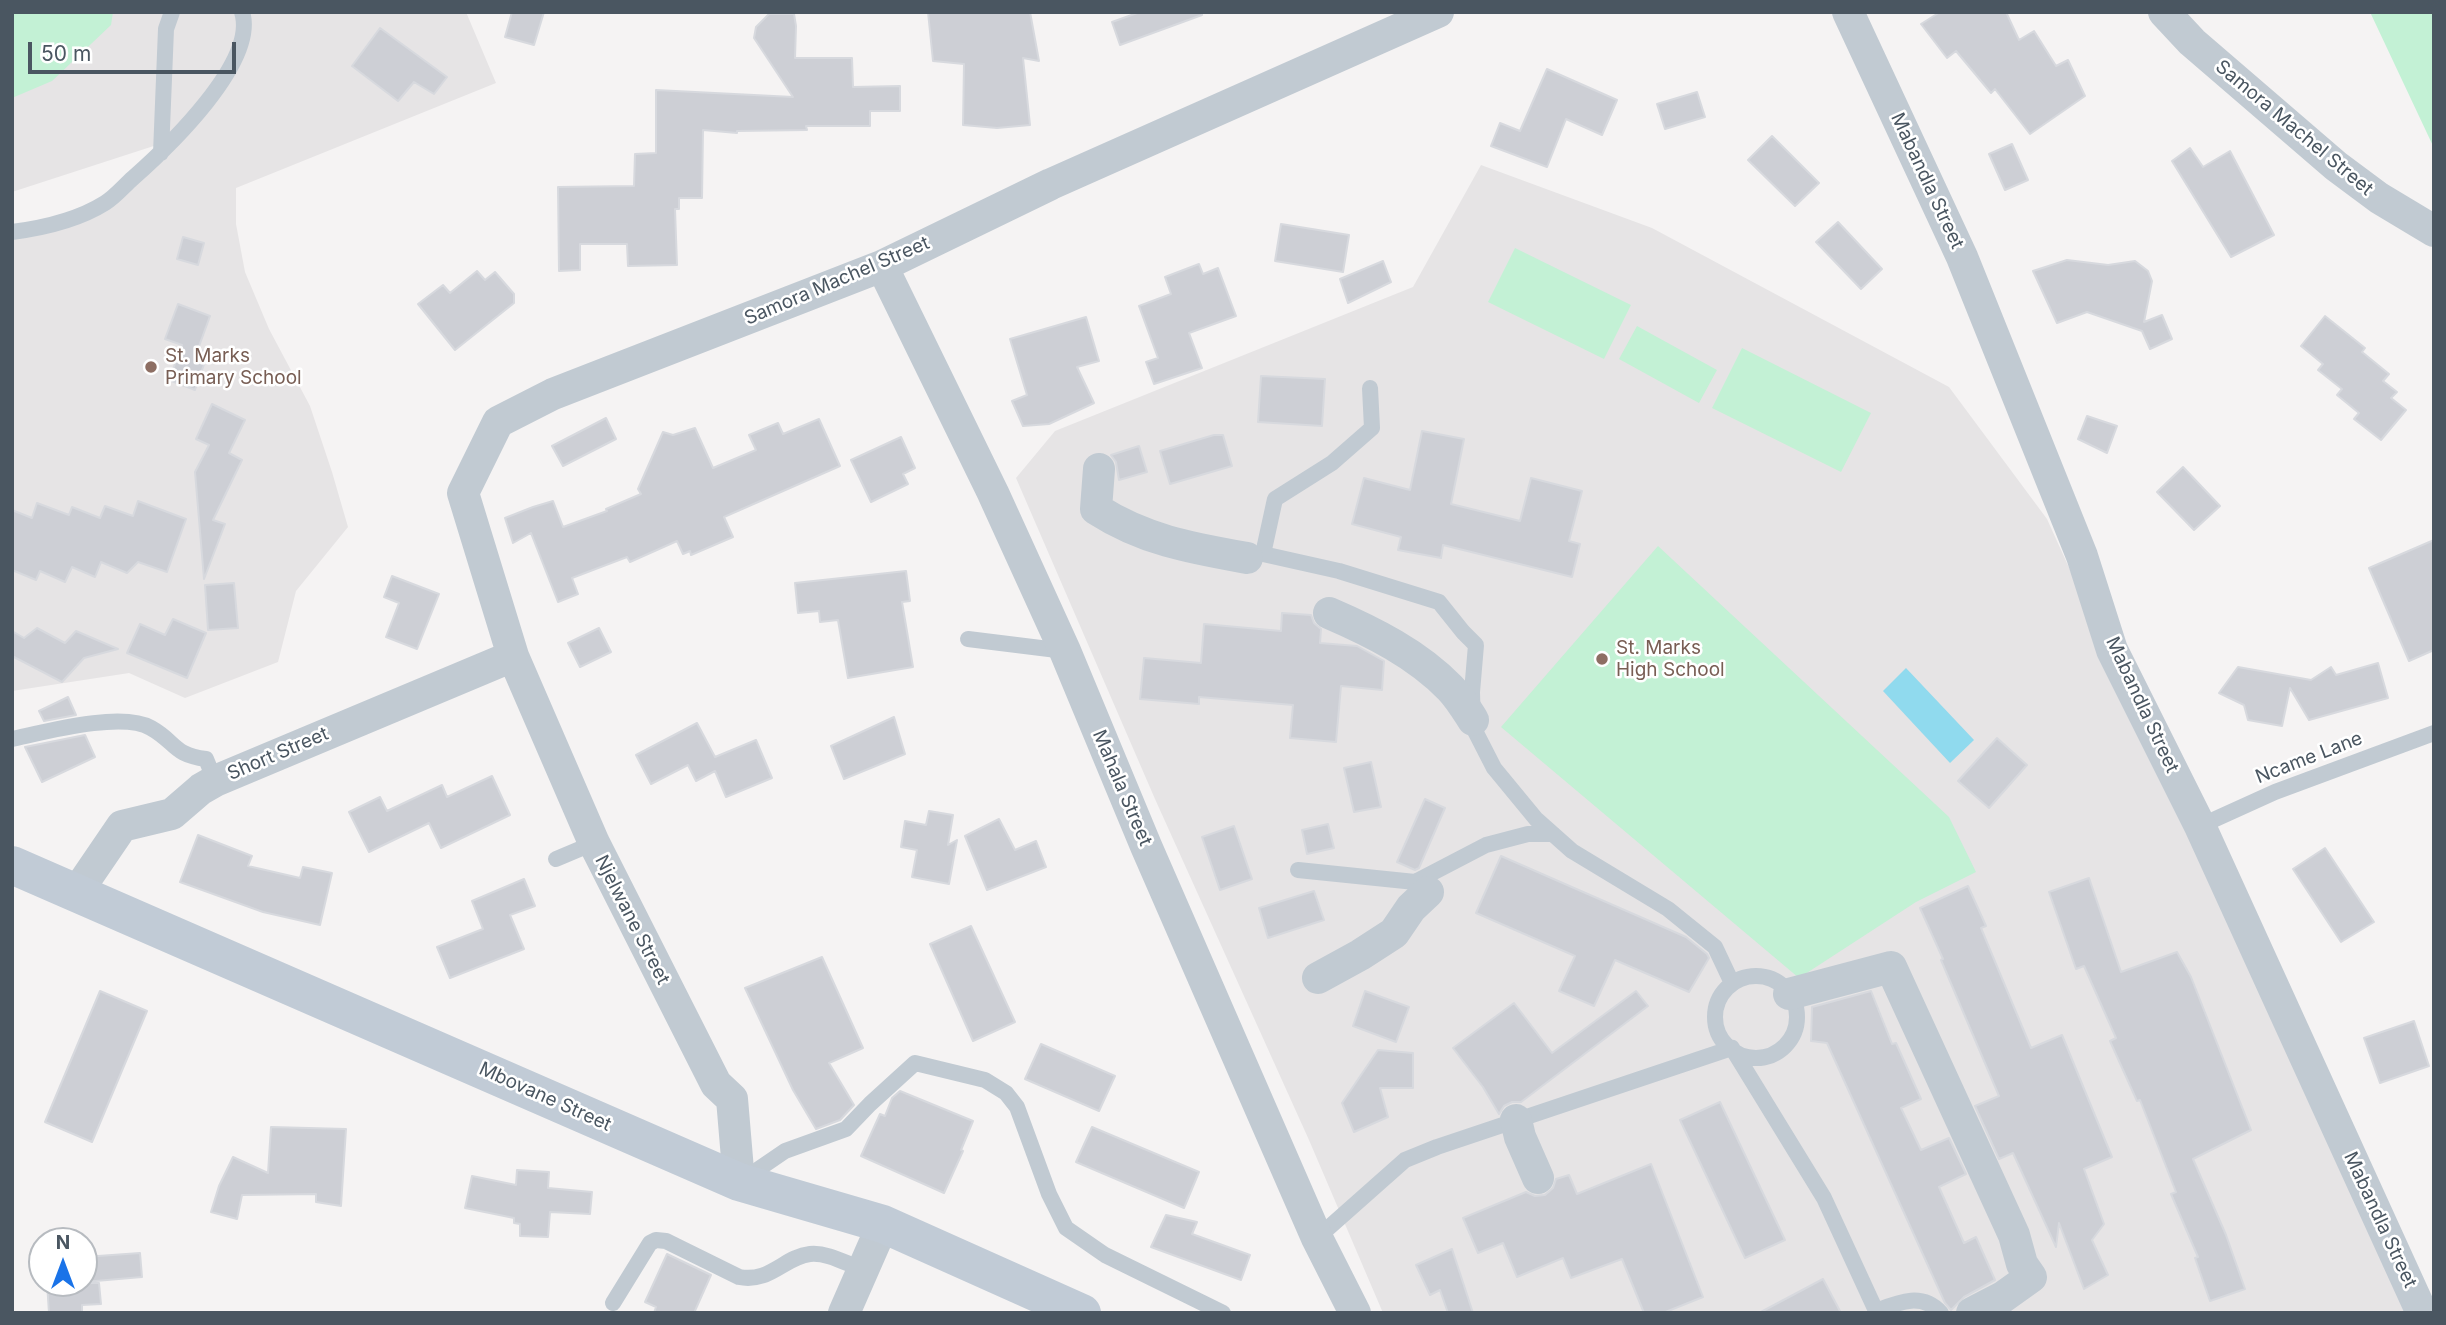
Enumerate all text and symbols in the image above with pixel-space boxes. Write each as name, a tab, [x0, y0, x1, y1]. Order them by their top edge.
scale bar	[32, 28, 240, 72]
text: 50 m	[41, 41, 91, 66]
street label: Samora Machel Street	[2211, 55, 2377, 201]
street label: Mabandla Street	[1886, 109, 1968, 253]
street label: Samora Machel Street	[741, 232, 933, 330]
place label: St. Marks Primary School	[165, 345, 302, 389]
marker: St. Marks Primary School	[143, 359, 159, 375]
street label: Mabandla Street	[2101, 633, 2183, 777]
place label: St. Marks High School	[1616, 637, 1725, 681]
marker: St. Marks High School	[1594, 651, 1610, 667]
street label: Short Street	[224, 723, 332, 785]
street label: Mahala Street	[1087, 726, 1157, 850]
street label: Ncame Lane	[2252, 727, 2366, 789]
street label: Njelwane Street	[590, 852, 674, 988]
street label: Mbovane Street	[475, 1058, 615, 1136]
street label: Mabandla Street	[2339, 1148, 2421, 1292]
north arrow	[28, 1227, 98, 1297]
text: N	[56, 1231, 70, 1254]

